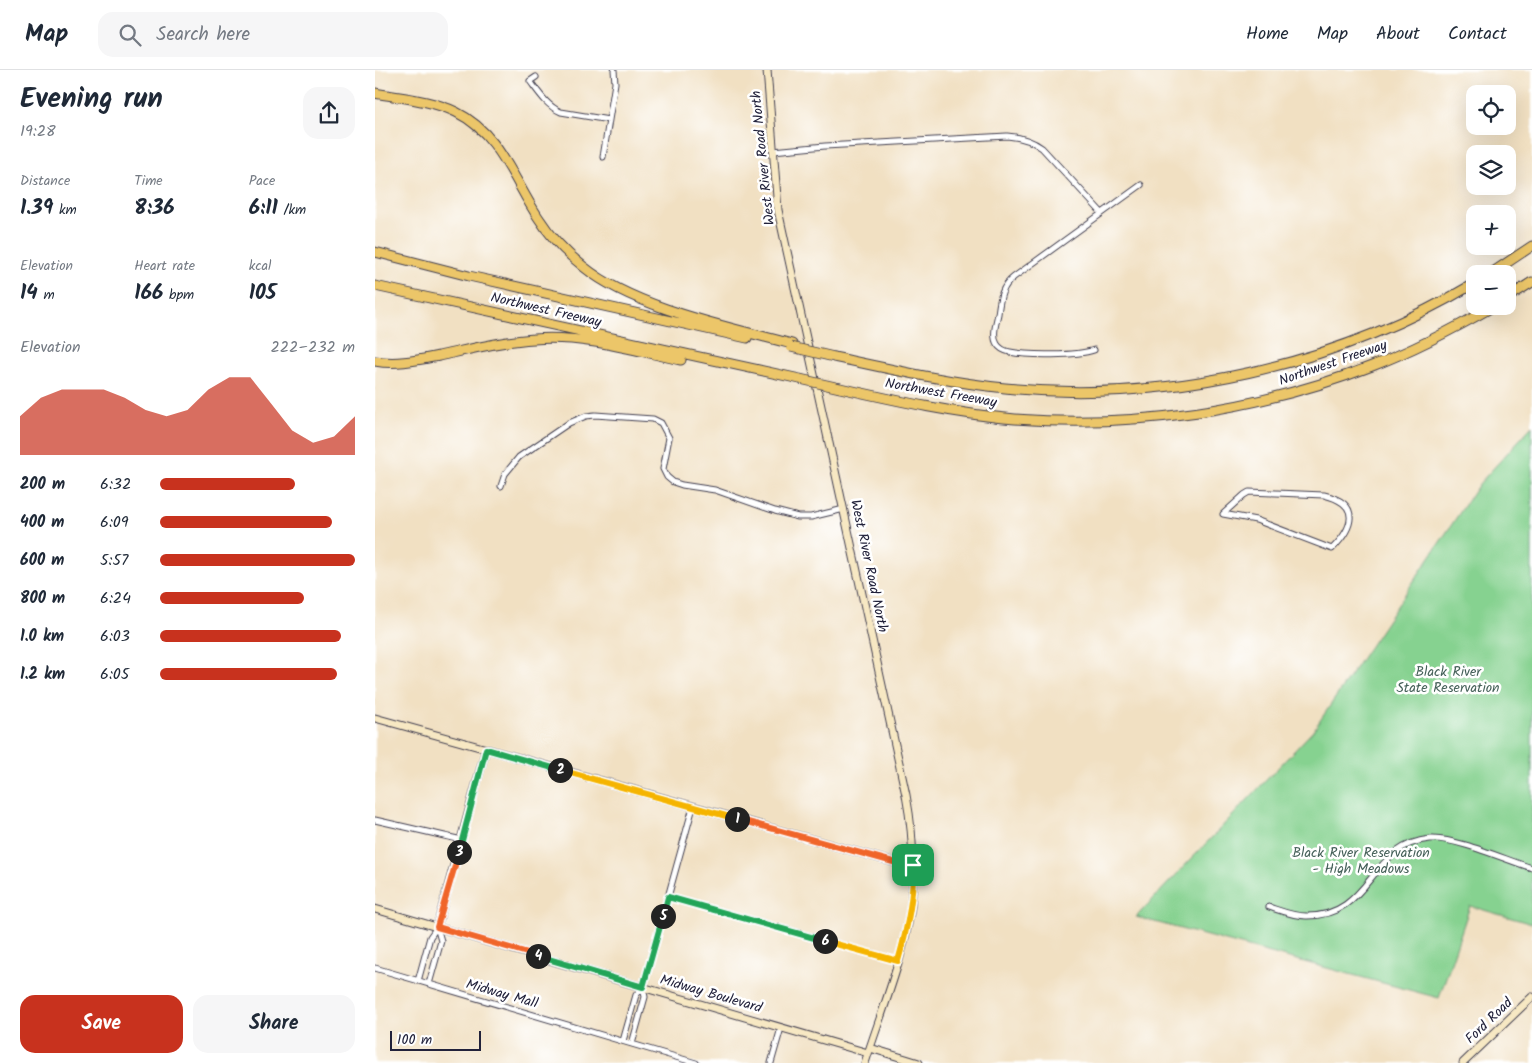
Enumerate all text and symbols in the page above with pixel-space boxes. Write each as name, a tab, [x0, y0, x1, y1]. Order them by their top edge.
search box	[98, 12, 448, 57]
text: Map	[25, 15, 68, 54]
text: Search here	[156, 20, 250, 50]
text: Home	[1246, 20, 1289, 49]
text: Map	[1317, 20, 1348, 49]
text: About	[1376, 20, 1420, 49]
text: Contact	[1448, 20, 1507, 49]
icon: search	[116, 21, 144, 49]
text: Evening run	[20, 77, 163, 122]
map controls	[1466, 85, 1516, 315]
button: locate	[1466, 85, 1516, 135]
button: share	[303, 87, 355, 139]
street label: West River Road North	[745, 90, 781, 226]
text: 19:28	[20, 119, 56, 144]
button: layers	[1466, 145, 1516, 195]
text: Distance	[20, 170, 70, 192]
text: Time	[134, 170, 163, 192]
text: Pace	[249, 170, 275, 192]
text: 1.39	[20, 192, 53, 225]
text: 8:36	[134, 192, 175, 225]
text: 6:11	[249, 192, 278, 225]
text: km	[53, 199, 77, 221]
text: /km	[278, 199, 306, 221]
button: +	[1466, 205, 1516, 255]
text: Elevation	[20, 255, 73, 277]
text: Heart rate	[134, 255, 195, 277]
text: kcal	[249, 255, 271, 277]
button: −	[1466, 265, 1516, 315]
text: 14	[20, 277, 38, 310]
text: 166	[134, 277, 163, 310]
text: 105	[249, 277, 276, 310]
text: m	[38, 284, 55, 306]
text: bpm	[163, 284, 194, 306]
street label: Northwest Freeway	[488, 287, 604, 334]
street label: Northwest Freeway	[1276, 334, 1391, 392]
text: Elevation	[20, 335, 81, 360]
text: 222–232 m	[270, 335, 355, 360]
street label: Northwest Freeway	[883, 372, 999, 414]
text: 200 m	[20, 472, 65, 497]
text: 6:32	[100, 472, 131, 497]
street label: West River Road North	[844, 498, 894, 634]
text: 400 m	[20, 510, 64, 535]
text: 6:09	[100, 510, 129, 535]
text: 600 m	[20, 548, 64, 573]
text: 5:57	[100, 548, 129, 573]
text: 800 m	[20, 586, 65, 611]
text: 6:24	[100, 586, 131, 611]
text: 1.0 km	[20, 624, 64, 649]
text: 6:03	[100, 624, 130, 649]
park label: Black River State Reservation	[1396, 661, 1500, 699]
text: 1.2 km	[20, 662, 65, 687]
text: 6:05	[100, 662, 129, 687]
pin: 2	[547, 758, 573, 782]
text: 2	[556, 759, 565, 781]
pin: 1	[725, 806, 749, 832]
text: 1	[735, 808, 740, 830]
pin: 3	[447, 840, 471, 864]
text: 3	[456, 841, 463, 863]
park label: Black River Reservation - High Meadows	[1292, 842, 1430, 880]
pin	[892, 844, 934, 886]
icon: arrive	[899, 851, 927, 879]
pin: 5	[651, 904, 675, 928]
text: 5	[660, 905, 667, 927]
pin: 6	[813, 928, 837, 954]
text: 6	[822, 930, 829, 952]
pin: 4	[525, 944, 551, 968]
text: 4	[535, 945, 542, 967]
street label: Midway Boulevard	[657, 969, 766, 1019]
street label: Midway Mall	[463, 973, 541, 1015]
street label: Ford Road	[1460, 992, 1519, 1049]
button: Save	[20, 995, 183, 1053]
button: Share	[193, 995, 355, 1053]
scale bar	[390, 1028, 481, 1051]
text: 100 m	[397, 1029, 432, 1051]

